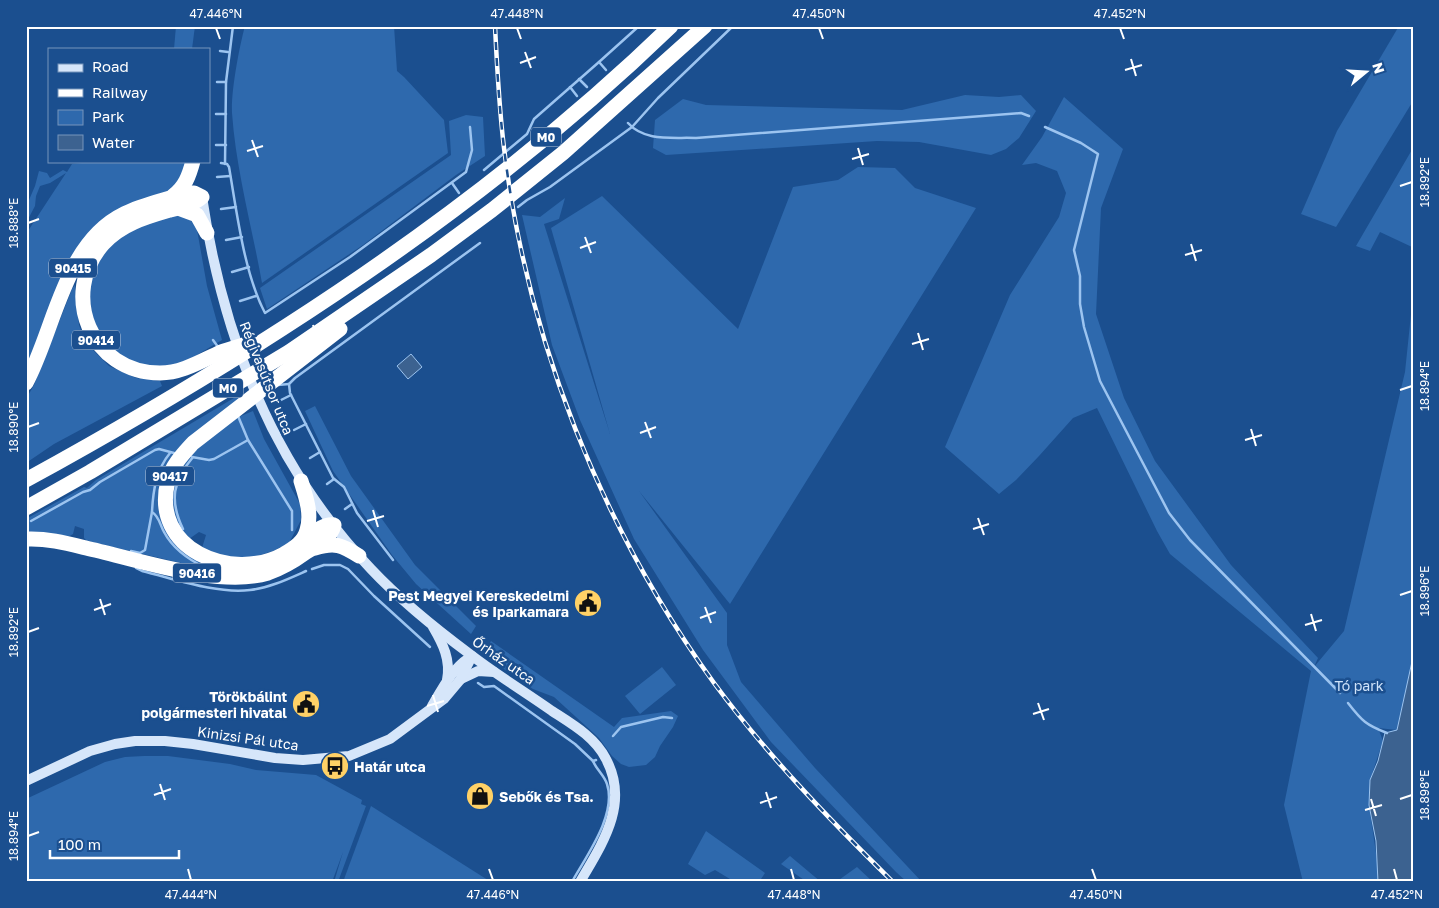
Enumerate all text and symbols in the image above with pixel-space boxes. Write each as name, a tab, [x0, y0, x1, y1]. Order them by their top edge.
text: 47.446°N	[190, 6, 242, 21]
text: 47.448°N	[490, 6, 544, 21]
text: 47.450°N	[793, 6, 845, 21]
text: 47.452°N	[1094, 6, 1146, 21]
legend	[48, 48, 210, 162]
north arrow	[1342, 48, 1392, 98]
text: Road	[92, 57, 129, 75]
text: N	[1369, 60, 1389, 76]
text: Railway	[92, 83, 148, 101]
text: Park	[92, 107, 125, 125]
road number: M0	[531, 128, 561, 146]
text: Water	[92, 133, 135, 151]
text: 18.892°E	[1417, 157, 1432, 207]
text: 18.888°E	[6, 198, 21, 248]
road number: 90415	[49, 258, 97, 278]
street label: Régivasútsor utca	[236, 319, 298, 437]
road number: 90414	[72, 330, 120, 350]
text: 18.894°E	[1417, 361, 1432, 411]
road number: M0	[213, 378, 243, 398]
text: 18.890°E	[6, 402, 21, 452]
road number: 90417	[146, 466, 194, 486]
road number: 90416	[173, 564, 221, 582]
text: 18.896°E	[1417, 566, 1432, 616]
place label: Pest Megyei Kereskedelmi és Iparkamara	[388, 587, 569, 620]
public building icon: Pest Megyei Kereskedelmi és Iparkamara	[573, 588, 603, 618]
text: 18.892°E	[6, 607, 21, 657]
street label: Őrház utca	[469, 632, 539, 688]
park label: Tó park	[1334, 677, 1384, 694]
place label: Törökbálint polgármesteri hivatal	[141, 688, 287, 721]
public building icon: Törökbálint polgármesteri hivatal	[291, 689, 321, 719]
street label: Kinizsi Pál utca	[196, 722, 300, 754]
bus stop icon: Határ utca	[320, 751, 350, 781]
place label: Határ utca	[354, 758, 426, 775]
text: 18.898°E	[1417, 770, 1432, 820]
shop icon: Sebők és Tsa.	[465, 781, 495, 811]
place label: Sebők és Tsa.	[499, 788, 594, 805]
text: 18.894°E	[6, 811, 21, 861]
scale bar	[50, 828, 179, 860]
text: 100 m	[58, 835, 101, 853]
text: 47.444°N	[165, 887, 217, 902]
text: 47.446°N	[467, 887, 519, 902]
text: 47.448°N	[767, 887, 821, 902]
text: 47.450°N	[1070, 887, 1122, 902]
text: 47.452°N	[1371, 887, 1423, 902]

